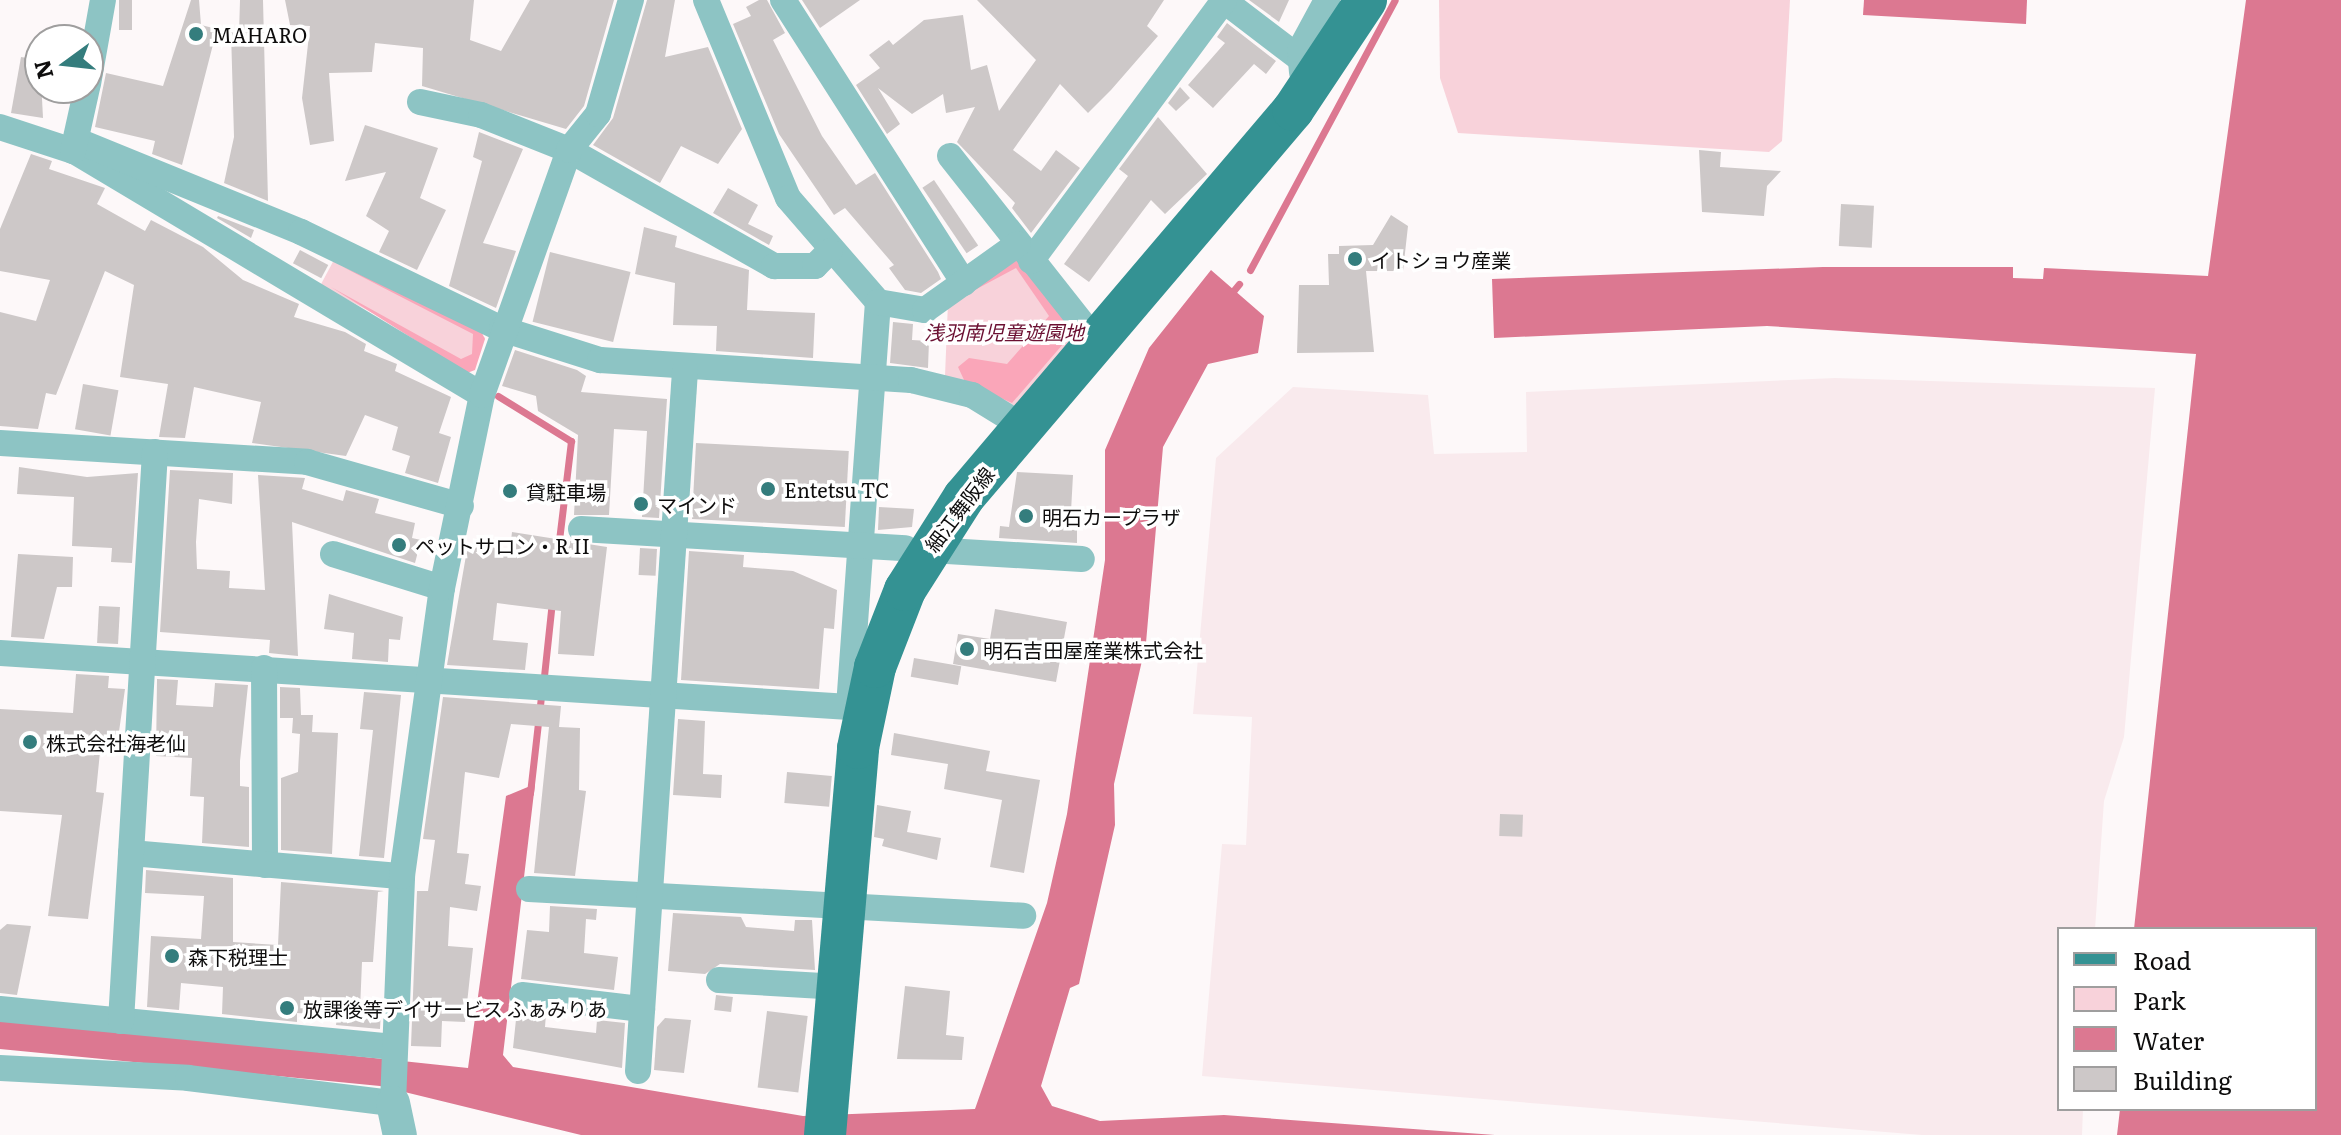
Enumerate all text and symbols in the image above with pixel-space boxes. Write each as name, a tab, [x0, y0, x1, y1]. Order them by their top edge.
place label: MAHARO	[212, 22, 307, 46]
north arrow	[24, 24, 104, 104]
marker: MAHARO	[187, 25, 205, 43]
text: N	[24, 57, 61, 83]
place label: イトショウ産業	[1371, 247, 1511, 271]
marker: イトショウ産業	[1346, 250, 1364, 268]
park label: 浅羽南児童遊園地	[924, 319, 1084, 343]
street label: 細江舞阪線	[919, 462, 999, 556]
place label: Entetsu TC	[784, 477, 889, 501]
place label: 貸駐車場	[526, 479, 606, 503]
marker: Entetsu TC	[759, 480, 777, 498]
marker: 貸駐車場	[501, 482, 519, 500]
place label: マインド	[657, 492, 737, 516]
marker: マインド	[632, 495, 650, 513]
place label: 明石カープラザ	[1042, 504, 1182, 528]
marker: 明石カープラザ	[1017, 507, 1035, 525]
place label: ペットサロン・R II	[415, 533, 590, 557]
marker: ペットサロン・R II	[390, 536, 408, 554]
place label: 明石吉田屋産業株式会社	[983, 637, 1203, 661]
marker: 明石吉田屋産業株式会社	[958, 640, 976, 658]
place label: 株式会社海老仙	[46, 730, 186, 754]
marker: 株式会社海老仙	[21, 733, 39, 751]
legend	[2057, 927, 2317, 1111]
text: Road	[2133, 942, 2191, 977]
place label: 森下税理士	[188, 944, 288, 968]
marker: 森下税理士	[163, 947, 181, 965]
text: Park	[2133, 982, 2186, 1017]
place label: 放課後等デイサービス ふぁみりあ	[303, 996, 607, 1020]
marker: 放課後等デイサービス ふぁみりあ	[278, 999, 296, 1017]
text: Water	[2133, 1022, 2204, 1057]
text: Building	[2133, 1062, 2232, 1097]

